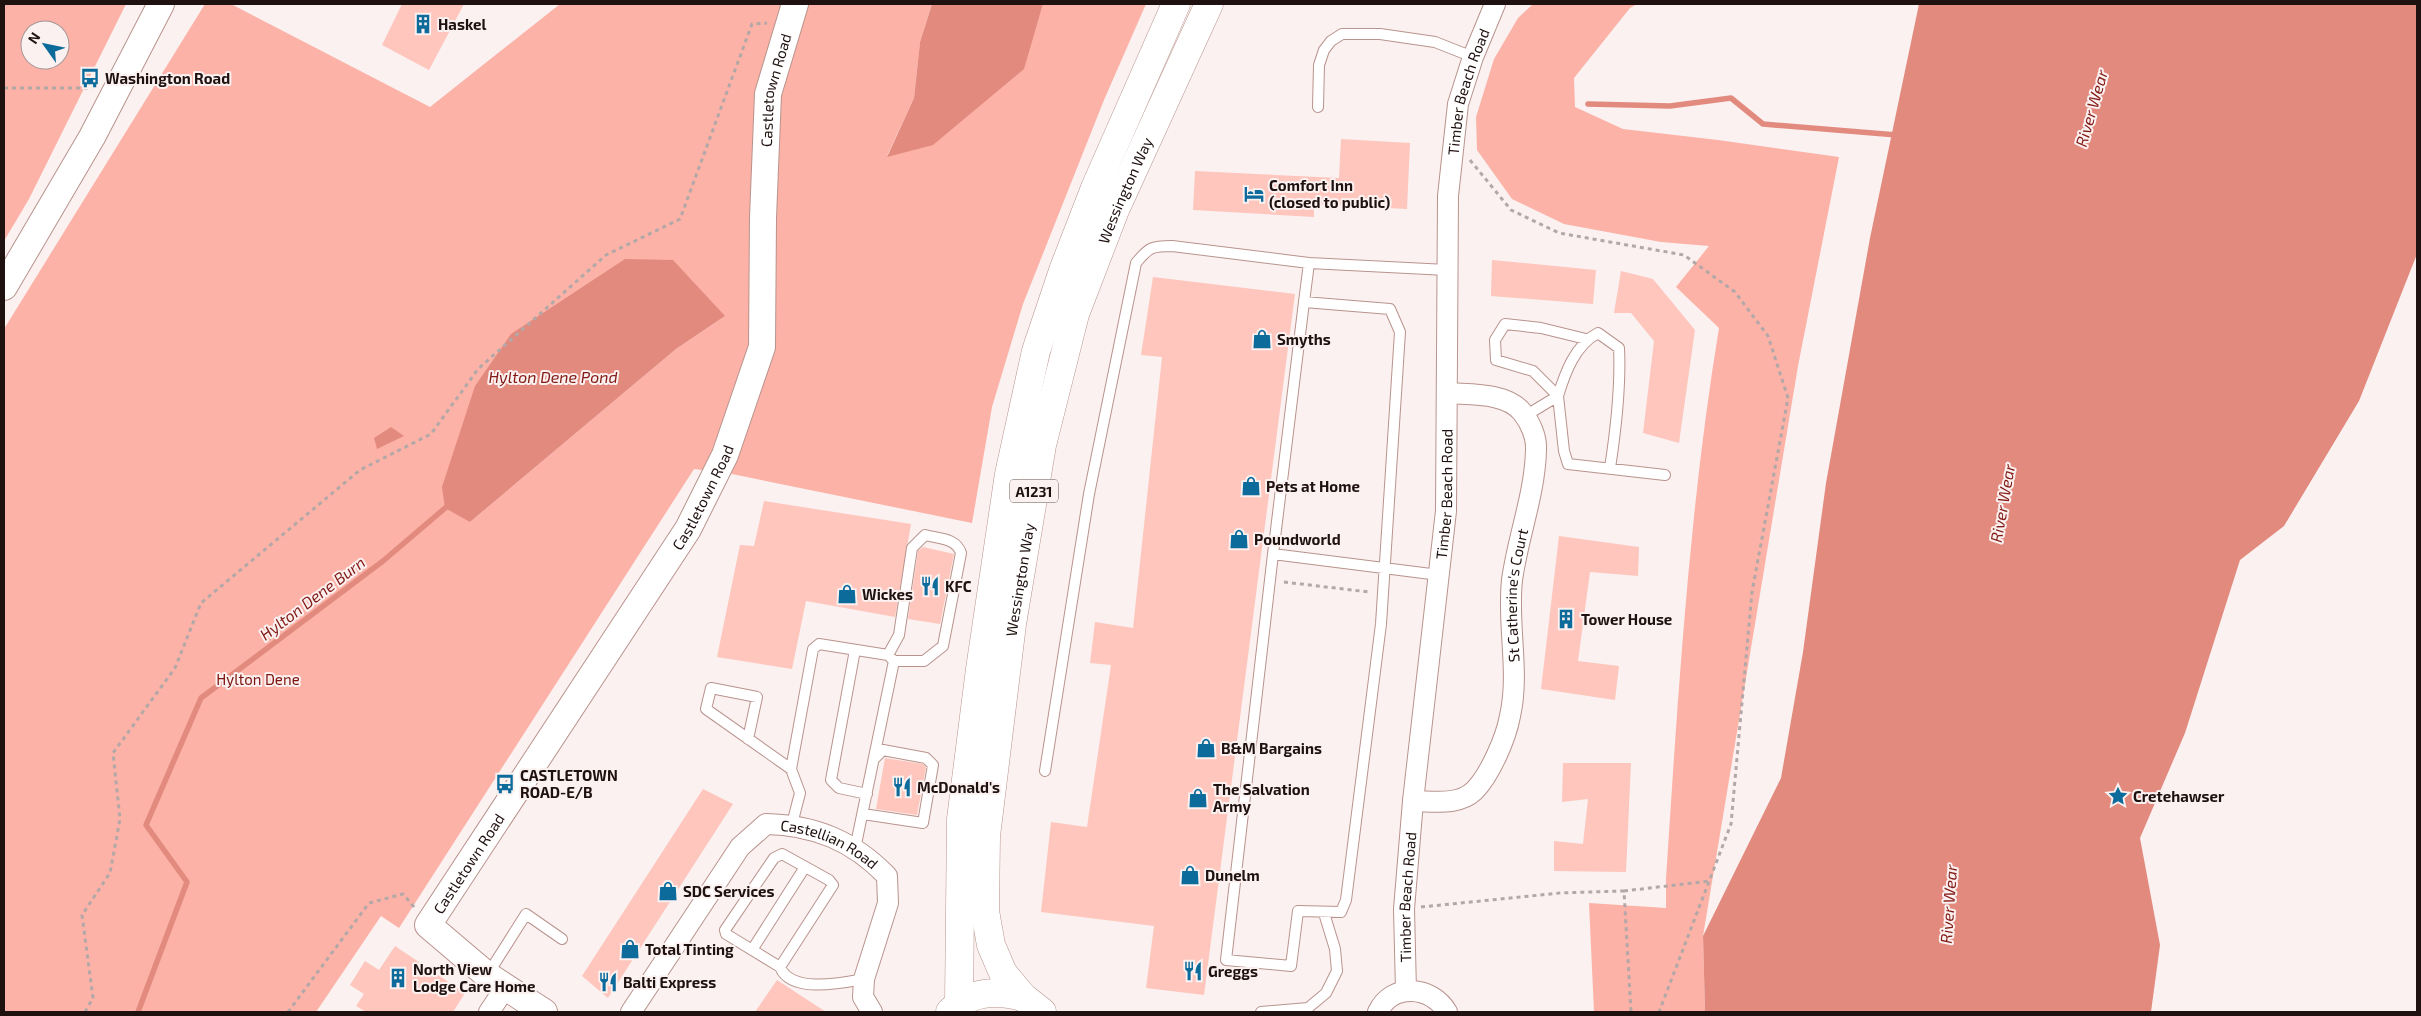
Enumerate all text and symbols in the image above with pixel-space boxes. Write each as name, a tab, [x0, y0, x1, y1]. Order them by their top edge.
building icon: Haskel	[412, 13, 434, 35]
place label: Haskel	[438, 15, 486, 33]
north arrow	[20, 20, 70, 70]
street label: Timber Beach Road	[1444, 26, 1493, 156]
text: N	[24, 29, 44, 47]
street label: Castletown Road	[757, 31, 795, 147]
bus stop icon: Washington Road	[79, 67, 101, 89]
water label: River Wear	[2071, 67, 2111, 149]
place label: Washington Road	[105, 69, 230, 87]
street label: Wessington Way	[1094, 134, 1156, 246]
place label: Comfort Inn (closed to public)	[1269, 176, 1390, 211]
hotel icon: Comfort Inn (closed to public)	[1243, 183, 1265, 205]
shop icon: Smyths	[1251, 328, 1273, 350]
place label: Smyths	[1277, 330, 1331, 349]
water label: Hylton Dene Pond	[488, 367, 618, 387]
street label: Timber Beach Road	[1432, 429, 1456, 560]
street label: Castletown Road	[668, 442, 737, 553]
water label: River Wear	[1986, 462, 2018, 544]
shop icon: Pets at Home	[1240, 475, 1262, 497]
place label: Pets at Home	[1266, 477, 1360, 495]
road number: A1231	[1010, 480, 1058, 502]
street label: Wessington Way	[1002, 522, 1038, 637]
street label: St Catherine's Court	[1502, 526, 1531, 663]
shop icon: Poundworld	[1228, 528, 1250, 550]
place label: Poundworld	[1254, 530, 1341, 548]
water label: Hylton Dene Burn	[256, 552, 369, 645]
restaurant icon: KFC	[919, 575, 941, 597]
place label: KFC	[945, 577, 972, 595]
shop icon: Wickes	[836, 583, 858, 605]
place label: Wickes	[862, 585, 913, 603]
building icon: Tower House	[1555, 608, 1577, 630]
place label: Tower House	[1581, 610, 1672, 628]
park label: Hylton Dene	[216, 670, 300, 688]
shop icon: B&M Bargains	[1195, 737, 1217, 759]
place label: B&M Bargains	[1221, 739, 1322, 757]
place label: CASTLETOWN ROAD-E/B	[520, 766, 618, 801]
bus stop icon: CASTLETOWN ROAD-E/B	[494, 773, 516, 795]
restaurant icon: McDonald's	[891, 776, 913, 798]
place label: McDonald's	[917, 778, 1000, 796]
place label: The Salvation Army	[1213, 780, 1310, 816]
place icon: Cretehawser	[2107, 785, 2129, 807]
shop icon: The Salvation Army	[1187, 787, 1209, 809]
place label: Cretehawser	[2133, 787, 2225, 805]
street label: Castletown Road	[429, 810, 508, 917]
street label: Castellian Road	[780, 816, 882, 872]
street label: Timber Beach Road	[1395, 831, 1419, 963]
water label: River Wear	[1936, 863, 1960, 944]
shop icon: Dunelm	[1179, 864, 1201, 886]
place label: Dunelm	[1205, 866, 1260, 884]
shop icon: SDC Services	[657, 880, 679, 902]
place label: SDC Services	[683, 882, 774, 900]
shop icon: Total Tinting	[619, 938, 641, 960]
place label: Total Tinting	[645, 940, 734, 958]
place label: North View Lodge Care Home	[413, 960, 535, 995]
restaurant icon: Greggs	[1182, 960, 1204, 982]
place label: Greggs	[1208, 962, 1258, 980]
building icon: North View Lodge Care Home	[387, 967, 409, 989]
restaurant icon: Balti Express	[597, 971, 619, 993]
place label: Balti Express	[623, 973, 716, 991]

